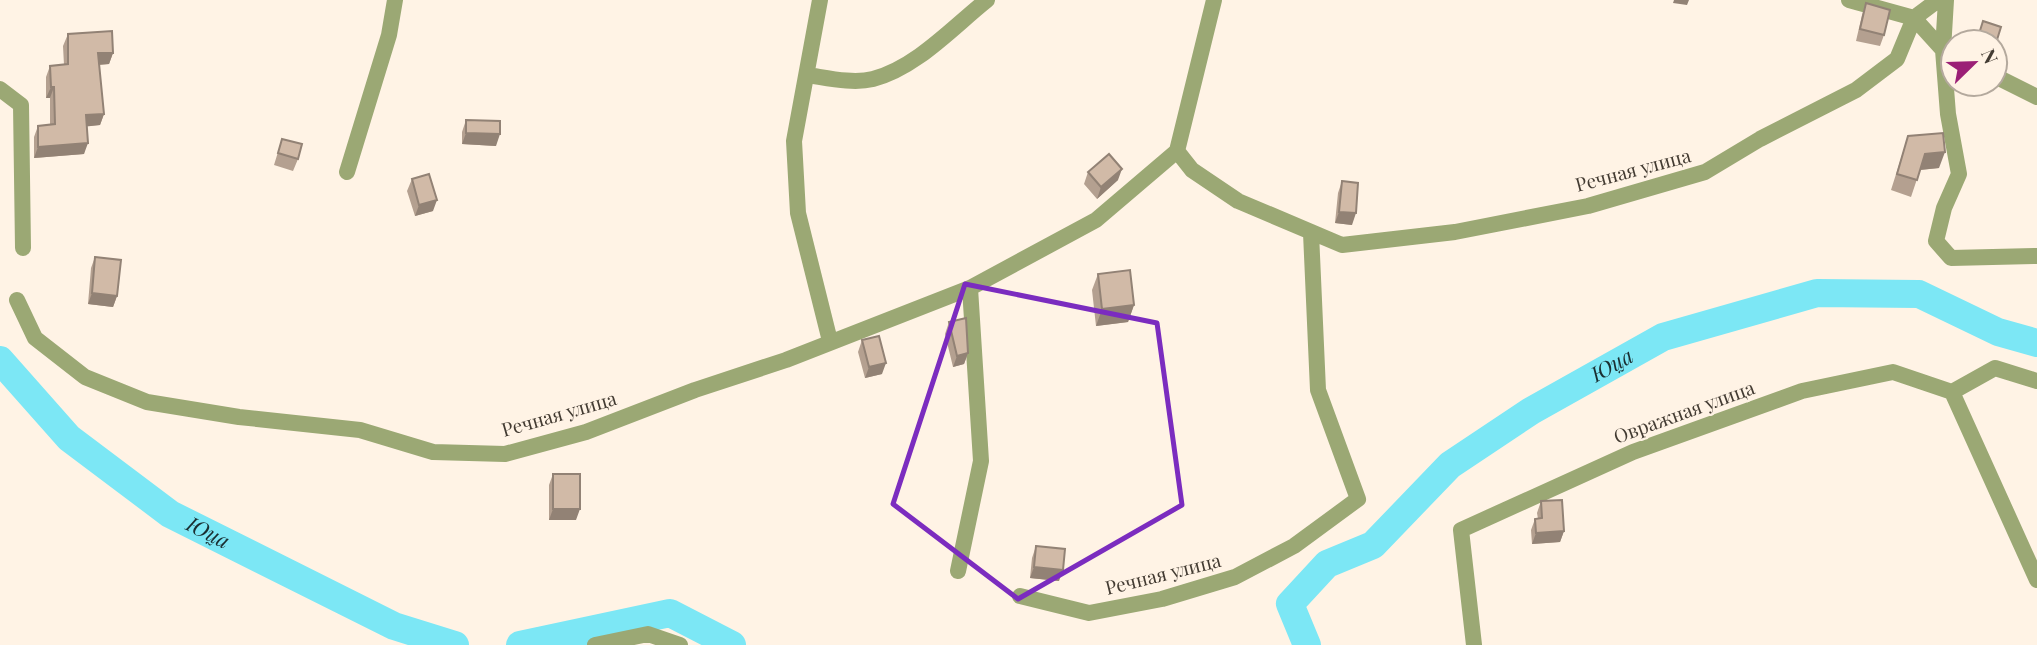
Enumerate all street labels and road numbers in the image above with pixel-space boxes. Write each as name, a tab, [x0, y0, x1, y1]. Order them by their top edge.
street label: Речная улица	[1572, 141, 1694, 197]
street label: Овражная улица	[1610, 373, 1758, 449]
street label: Речная улица	[498, 384, 620, 442]
street label: Речная улица	[1102, 546, 1224, 600]

